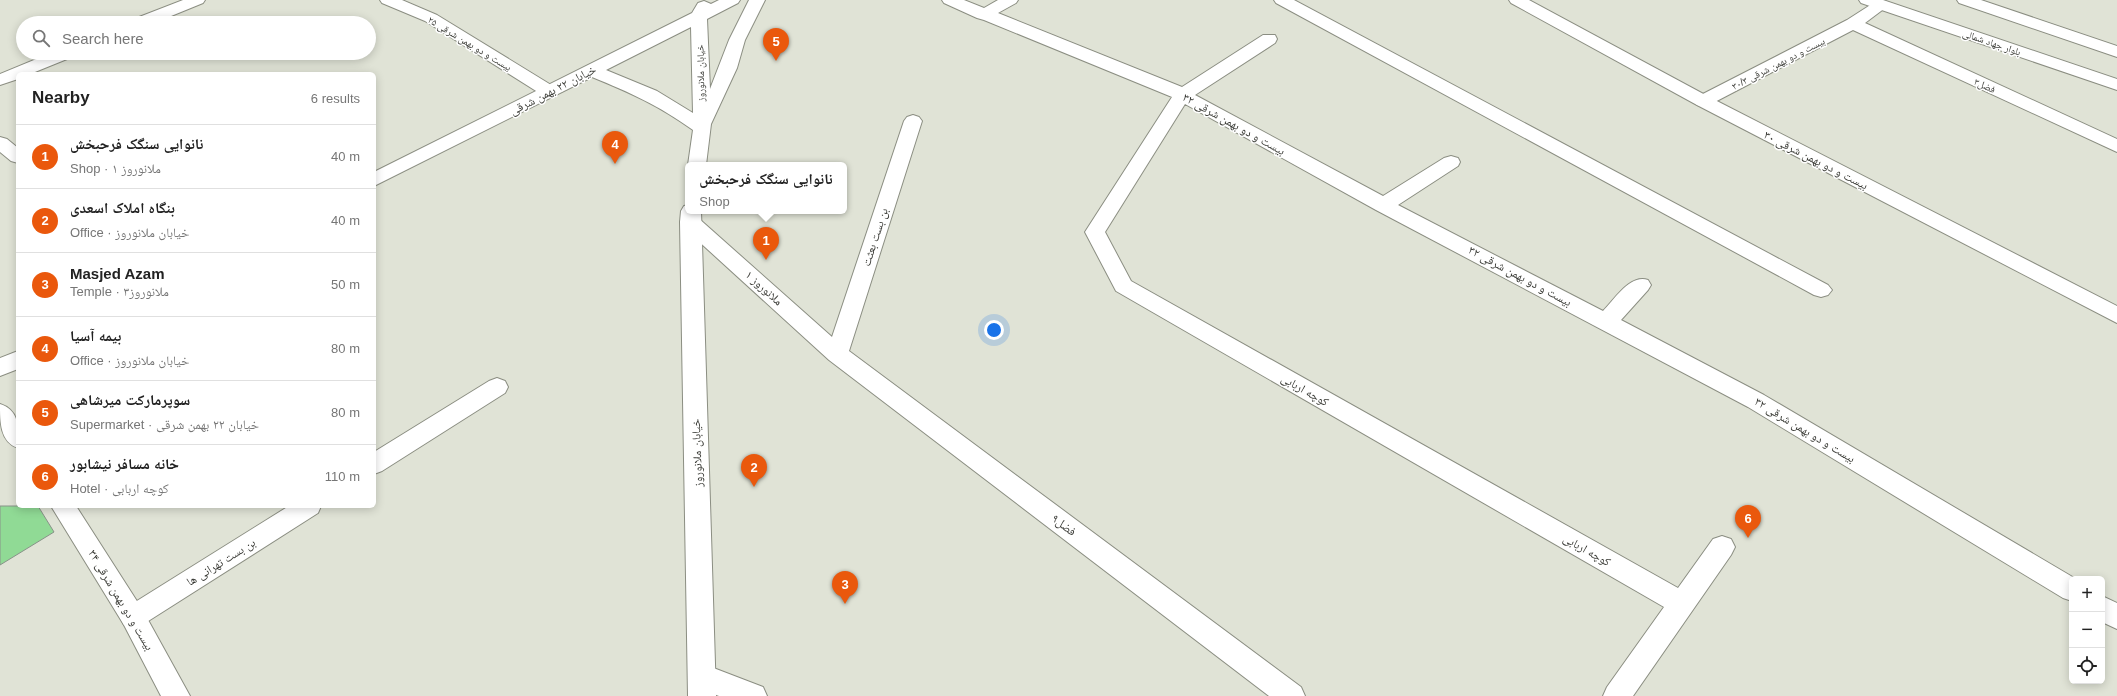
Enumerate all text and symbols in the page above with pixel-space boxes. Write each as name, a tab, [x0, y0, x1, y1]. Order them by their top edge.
street label: بیست و دو بهمن شرقی ۲۵	[425, 14, 514, 74]
search box	[16, 16, 376, 60]
icon: search	[30, 27, 52, 49]
street label: بلوار جهاد شمالی	[1961, 27, 2023, 59]
pin: 5	[763, 28, 789, 61]
text: Search here	[62, 30, 144, 47]
street label: بیست و دو بهمن شرقی ۳۰/۳	[1730, 35, 1827, 93]
street label: خیابان ملانوروز	[694, 44, 708, 103]
street label: خیابان ۲۲ بهمن شرقی	[507, 62, 599, 118]
street label: فضل۳	[1972, 76, 1997, 96]
text: Nearby	[32, 88, 90, 107]
street label: بیست و دو بهمن شرقی ۳۲	[1180, 90, 1288, 158]
text: 6 results	[311, 91, 360, 106]
street label: بیست و دو بهمن شرقی ۳۰	[1761, 128, 1870, 193]
pin: 4	[602, 131, 628, 164]
text: نانوایی سنگک فرحبخش	[70, 135, 203, 152]
text: 1	[41, 149, 49, 164]
text: 40 m	[331, 149, 360, 164]
text: Shop · ملانوروز ۱	[70, 161, 161, 176]
popup	[685, 162, 847, 214]
text: نانوایی سنگک فرحبخش	[699, 170, 833, 187]
text: Shop	[699, 194, 730, 209]
text: بنگاه املاک اسعدی	[70, 199, 175, 216]
street label: بن بست بعثت	[859, 206, 891, 268]
text: 2	[41, 213, 49, 228]
text: 40 m	[331, 213, 360, 228]
text: Office · خیابان ملانوروز	[70, 225, 189, 240]
pin: 1	[753, 227, 779, 260]
street label: بیست و دو بهمن شرقی ۳۲	[1466, 243, 1574, 309]
text: Masjed Azam	[70, 265, 164, 282]
street label: ملانوروز ۱	[742, 268, 786, 308]
text: 3	[41, 277, 49, 292]
text: 50 m	[331, 277, 360, 292]
text: Temple · ملانوروز۳	[70, 284, 169, 299]
your location	[984, 320, 1004, 340]
text: بیمه آسیا	[70, 327, 121, 344]
text: 4	[41, 341, 49, 356]
text: 80 m	[331, 341, 360, 356]
text: Office · خیابان ملانوروز	[70, 353, 189, 368]
street label: کوچه اربابی	[1279, 371, 1331, 409]
text: سوپرمارکت میرشاهی	[70, 391, 190, 408]
street label: بیست و دو بهمن شرقی ۳۲	[1752, 394, 1858, 466]
text: 5	[41, 405, 49, 420]
text: 80 m	[331, 405, 360, 420]
text: Supermarket · خیابان ۲۲ بهمن شرقی	[70, 417, 259, 432]
street label: خیابان ملانوروز	[689, 418, 706, 488]
pin: 2	[741, 454, 767, 487]
text: خانه مسافر نیشابور	[70, 455, 179, 472]
text: 6	[41, 469, 49, 484]
text: 110 m	[325, 469, 360, 484]
text: Hotel · کوچه اربابی	[70, 481, 169, 496]
pin: 6	[1735, 505, 1761, 538]
street label: فضل۹	[1049, 511, 1079, 539]
street label: کوچه اربابی	[1561, 531, 1613, 569]
street label: بن بست تهرانی ها	[184, 535, 258, 589]
street label: بیست و دو بهمن شرقی ۳۴	[85, 547, 157, 653]
pin: 3	[832, 571, 858, 604]
map controls	[2069, 576, 2105, 684]
button: +	[2069, 576, 2105, 612]
button: −	[2069, 612, 2105, 648]
button: locate	[2069, 648, 2105, 684]

